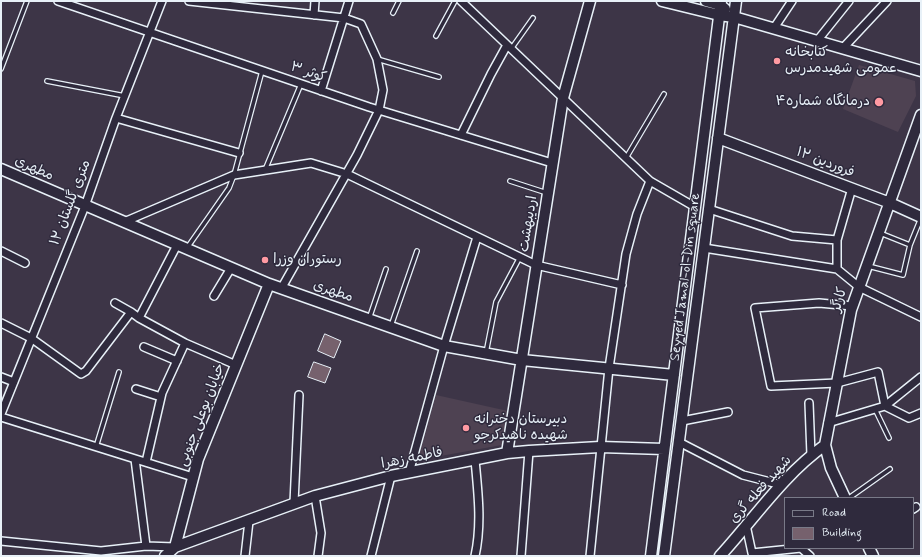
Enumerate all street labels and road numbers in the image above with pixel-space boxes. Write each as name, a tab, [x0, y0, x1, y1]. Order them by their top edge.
street label: کوثر ۳	[288, 59, 328, 87]
street label: ۱۲ فروردین	[793, 144, 857, 182]
street label: مطهری	[12, 153, 56, 185]
street label: ۱۲ متری گلستان	[47, 158, 95, 248]
street label: Seyyed Jamal-ol-Din square	[667, 192, 705, 362]
street label: اردیبهشت	[516, 195, 542, 253]
street label: مطهری	[311, 277, 355, 307]
street label: کارگر	[828, 286, 852, 314]
street label: خیابان بوعلی جنوبی	[175, 361, 229, 469]
street label: فاطمه زهرا	[380, 445, 444, 473]
street label: شهید فعله گری	[726, 453, 796, 527]

